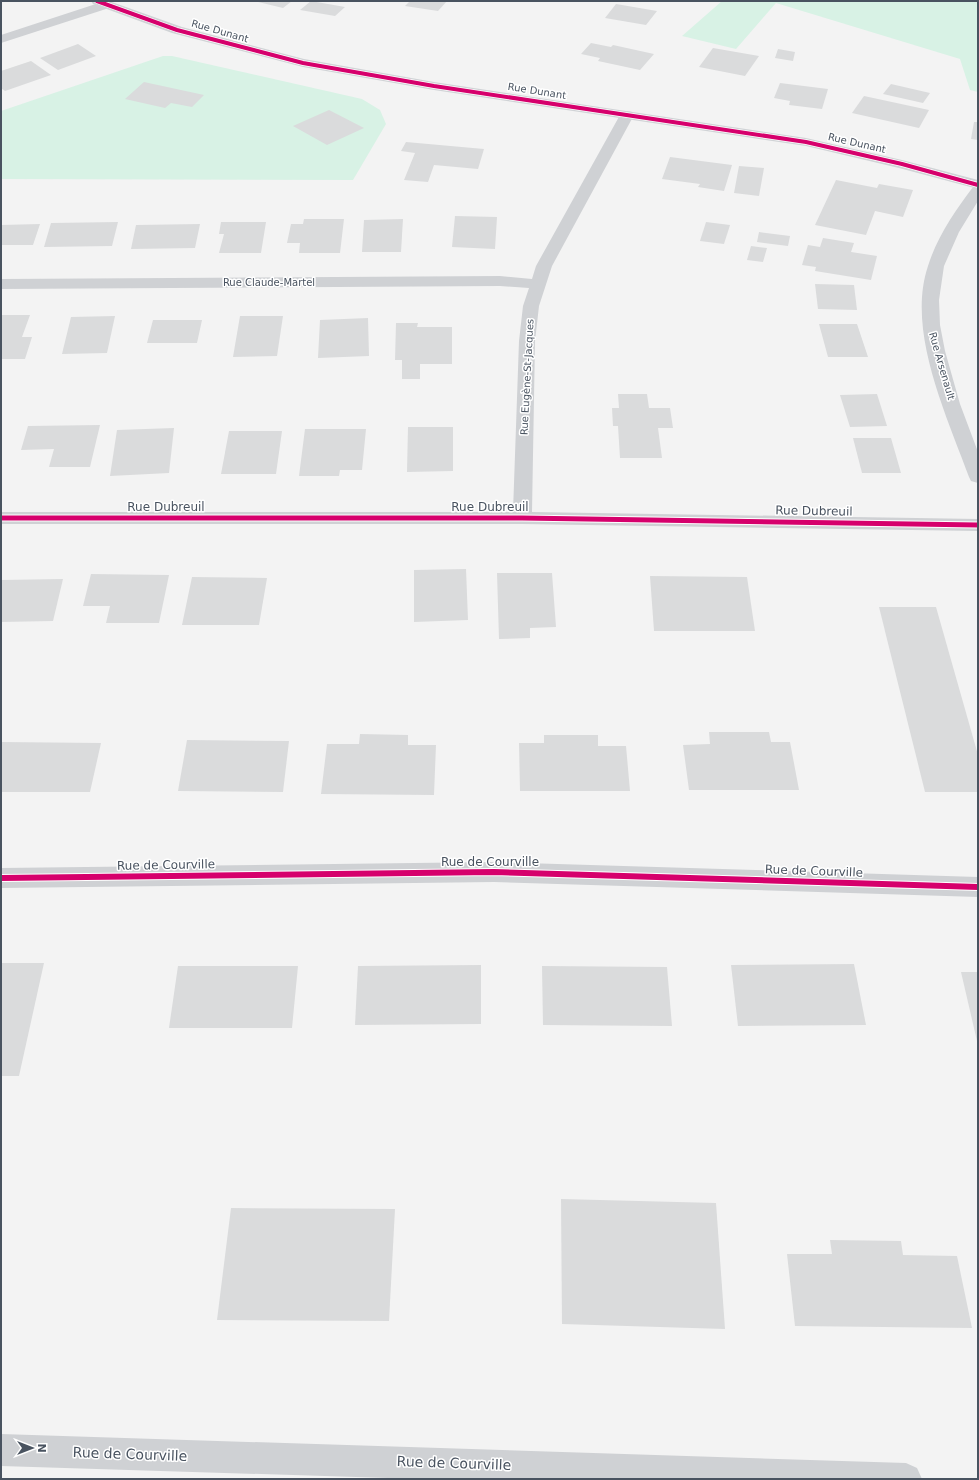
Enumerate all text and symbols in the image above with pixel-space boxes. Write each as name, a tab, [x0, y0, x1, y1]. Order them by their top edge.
street label: Rue Dunant	[190, 18, 250, 44]
street label: Rue Dunant	[507, 81, 567, 101]
street label: Rue Dunant	[827, 131, 887, 155]
street label: Rue Claude-Martel	[223, 277, 315, 288]
street label: Rue Eugène-St-Jacques	[518, 319, 536, 435]
street label: Rue Arsenault	[927, 331, 957, 401]
street label: Rue Dubreuil	[127, 500, 205, 514]
street label: Rue Dubreuil	[451, 500, 529, 514]
street label: Rue Dubreuil	[775, 503, 853, 519]
street label: Rue de Courville	[441, 855, 539, 869]
street label: Rue de Courville	[117, 857, 215, 873]
street label: Rue de Courville	[765, 862, 863, 880]
north arrow	[12, 1428, 52, 1468]
text: N	[35, 1443, 48, 1453]
street label: Rue de Courville	[72, 1444, 188, 1464]
street label: Rue de Courville	[396, 1453, 512, 1473]

